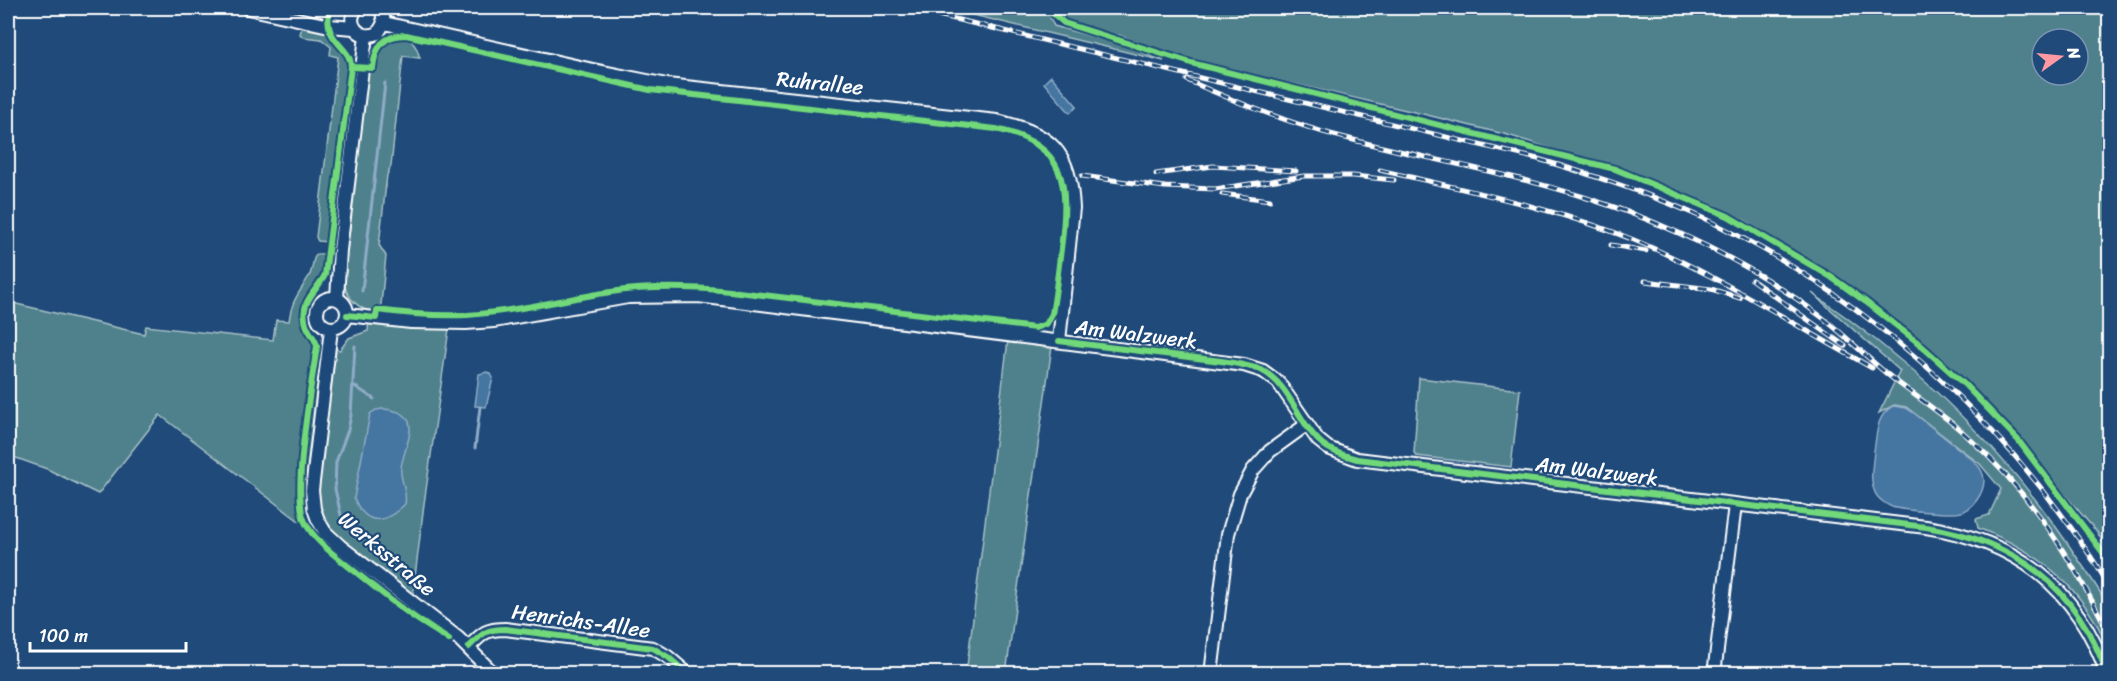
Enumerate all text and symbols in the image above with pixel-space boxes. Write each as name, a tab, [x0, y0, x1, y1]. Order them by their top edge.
north arrow	[2030, 27, 2090, 87]
text: N	[2058, 43, 2090, 63]
street label: Ruhrallee	[775, 60, 865, 106]
street label: Am Walzwerk	[1072, 308, 1199, 360]
street label: Am Walzwerk	[1533, 445, 1660, 497]
street label: Werksstraße	[329, 501, 445, 607]
street label: Henrichs-Allee	[509, 592, 653, 650]
scale bar	[30, 615, 186, 653]
text: 100 m	[39, 620, 88, 652]

